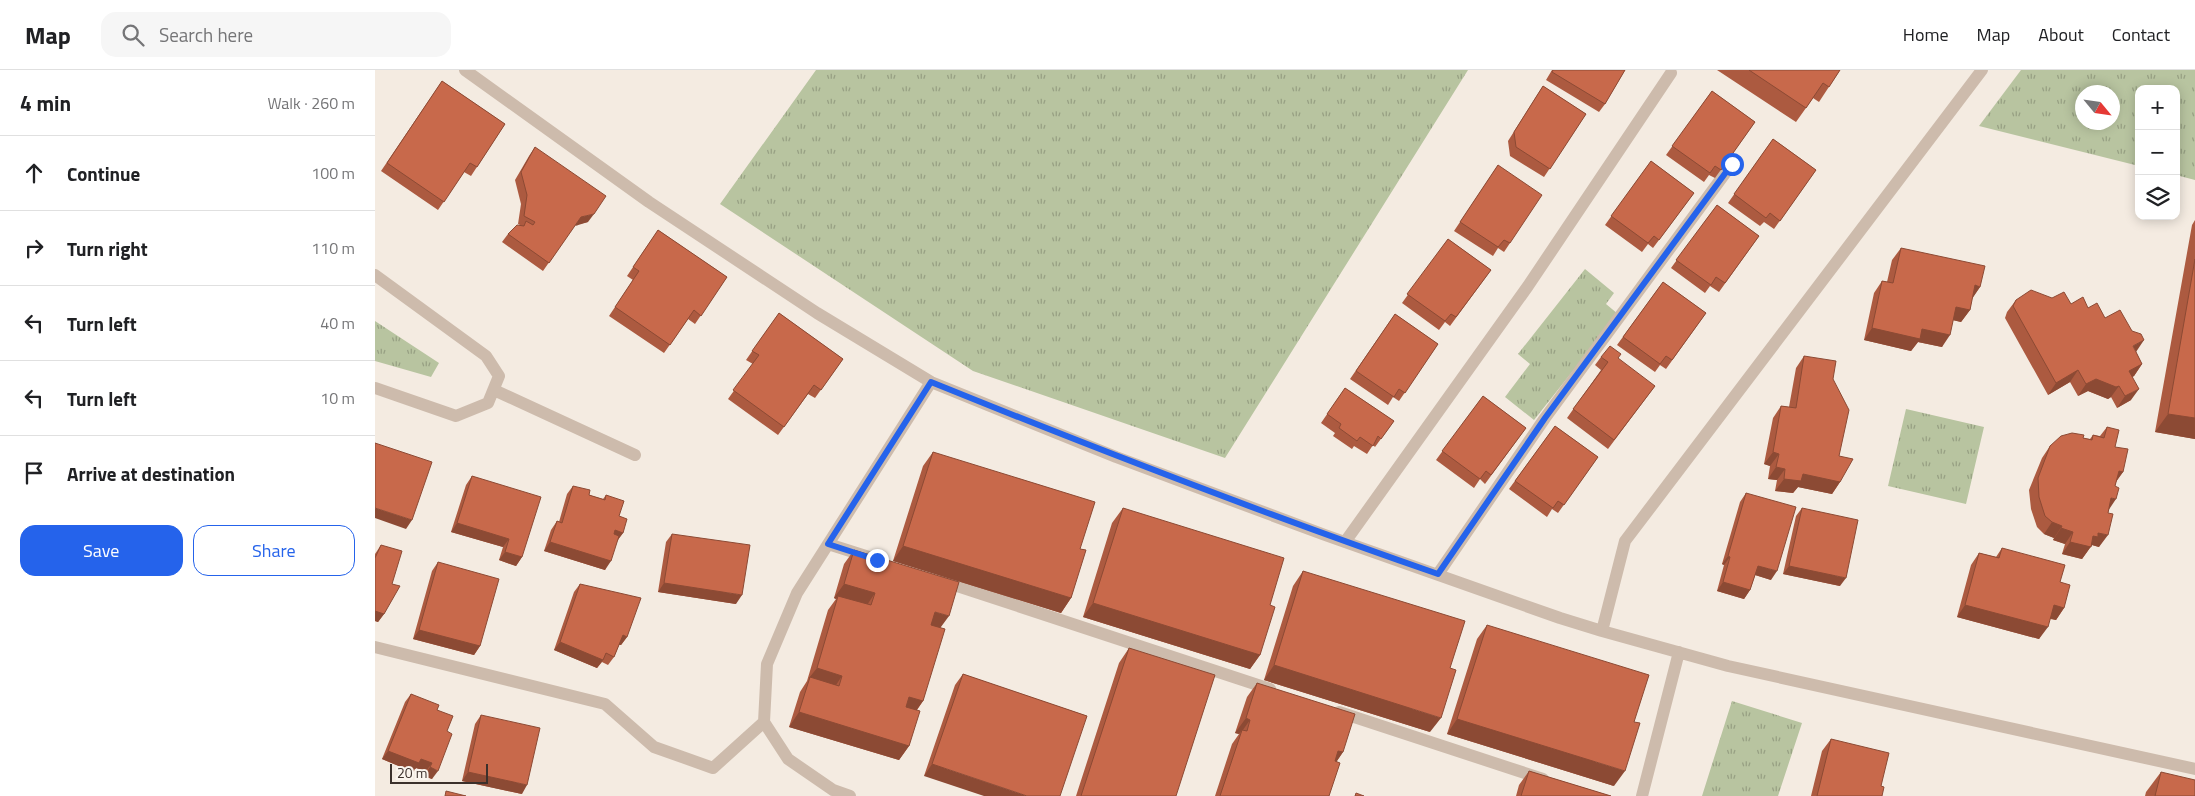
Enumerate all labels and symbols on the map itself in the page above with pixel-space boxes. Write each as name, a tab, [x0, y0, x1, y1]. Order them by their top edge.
north arrow	[2075, 85, 2120, 130]
route start	[1721, 153, 1744, 176]
route end	[866, 549, 889, 572]
scale bar	[390, 761, 487, 784]

